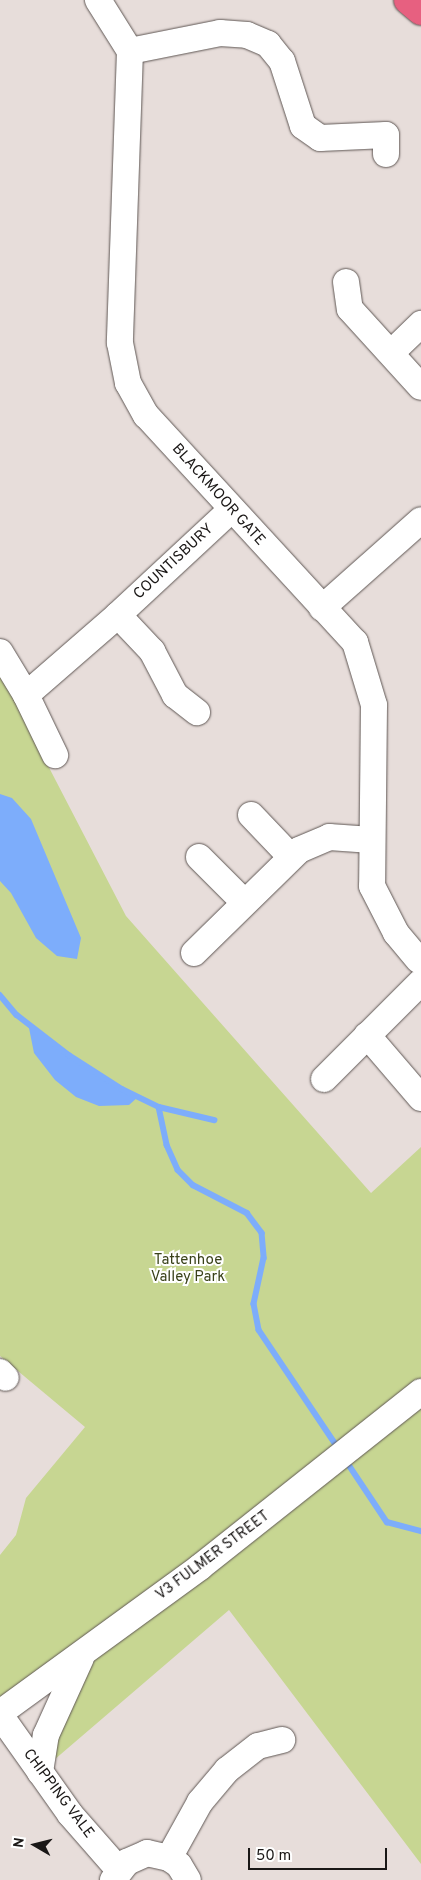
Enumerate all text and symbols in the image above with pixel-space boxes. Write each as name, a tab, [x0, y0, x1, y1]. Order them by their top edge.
street label: BLACKMOOR GATE	[168, 440, 268, 550]
street label: COUNTISBURY	[130, 520, 218, 604]
park label: Tattenhoe Valley Park	[151, 1251, 225, 1286]
street label: V3 FULMER STREET	[153, 1507, 273, 1605]
street label: CHIPPING VALE	[18, 1746, 98, 1842]
north arrow	[10, 1820, 60, 1870]
scale bar	[251, 1838, 390, 1870]
text: 50 m	[256, 1847, 291, 1866]

